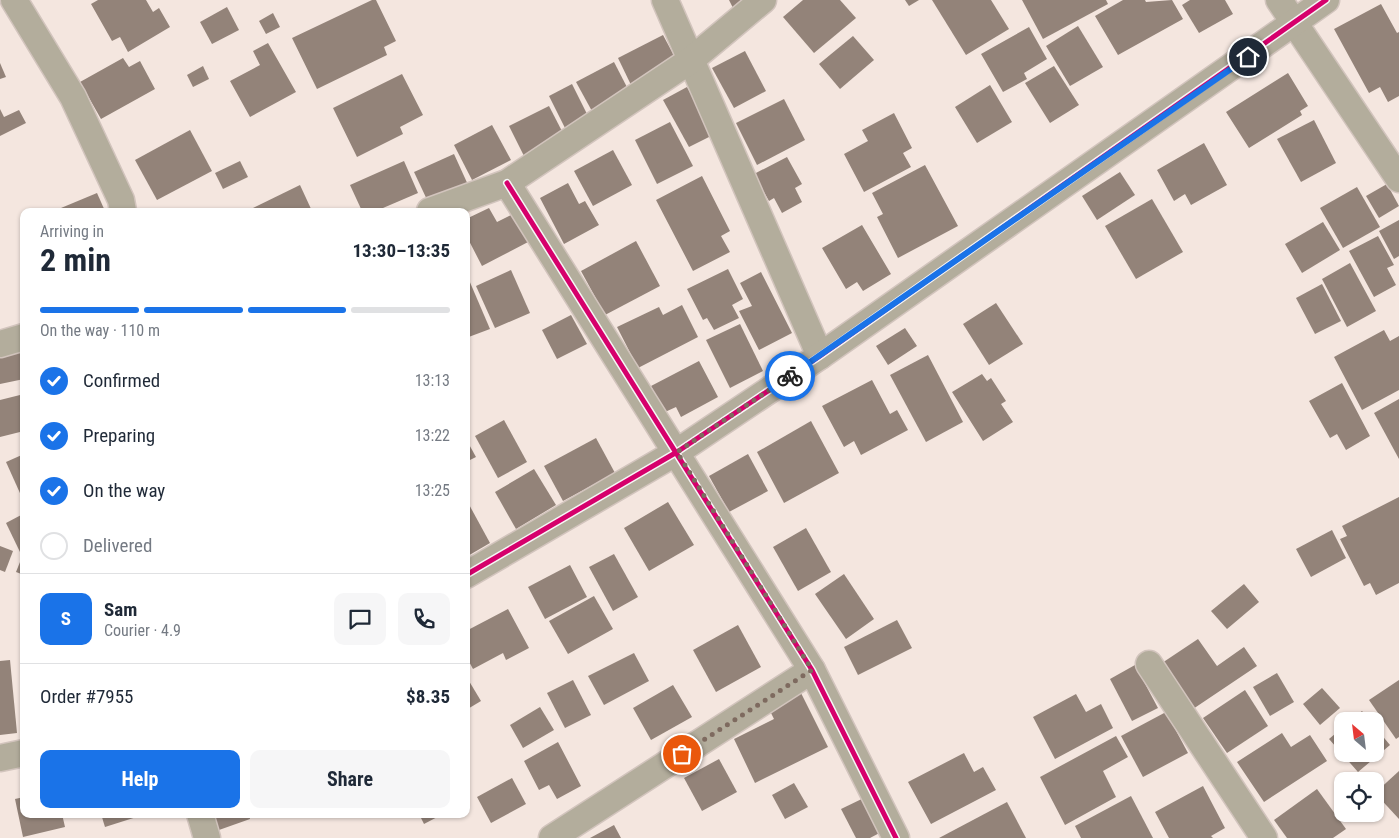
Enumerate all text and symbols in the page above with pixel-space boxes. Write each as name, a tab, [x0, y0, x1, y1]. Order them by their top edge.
pin	[1227, 36, 1269, 78]
icon: home	[1234, 43, 1262, 71]
text: Arriving in	[40, 222, 104, 241]
text: 13:30–13:35	[352, 239, 450, 262]
text: 2 min	[40, 241, 111, 279]
text: On the way · 110 m	[40, 321, 160, 340]
courier	[765, 351, 815, 401]
icon: bike	[776, 362, 804, 390]
icon: check	[40, 367, 68, 395]
text: Confirmed	[83, 369, 160, 392]
text: 13:13	[415, 371, 450, 390]
icon: check	[40, 422, 68, 450]
text: Preparing	[83, 424, 155, 447]
text: 13:22	[415, 426, 450, 445]
icon: check	[40, 477, 68, 505]
text: On the way	[83, 479, 165, 502]
text: 13:25	[415, 481, 450, 500]
text: Delivered	[83, 534, 152, 557]
button: chat	[334, 593, 386, 645]
button: phone	[398, 593, 450, 645]
text: Sam	[104, 598, 137, 621]
text: S	[61, 607, 71, 630]
text: Courier · 4.9	[104, 621, 181, 640]
text: Order #7955	[40, 685, 133, 708]
text: $8.35	[406, 685, 450, 708]
north arrow	[1334, 712, 1384, 762]
map controls	[1334, 712, 1384, 822]
pin	[661, 733, 703, 775]
icon: bag	[668, 740, 696, 768]
button: Help	[40, 750, 240, 808]
button: Share	[250, 750, 450, 808]
button: locate	[1334, 772, 1384, 822]

